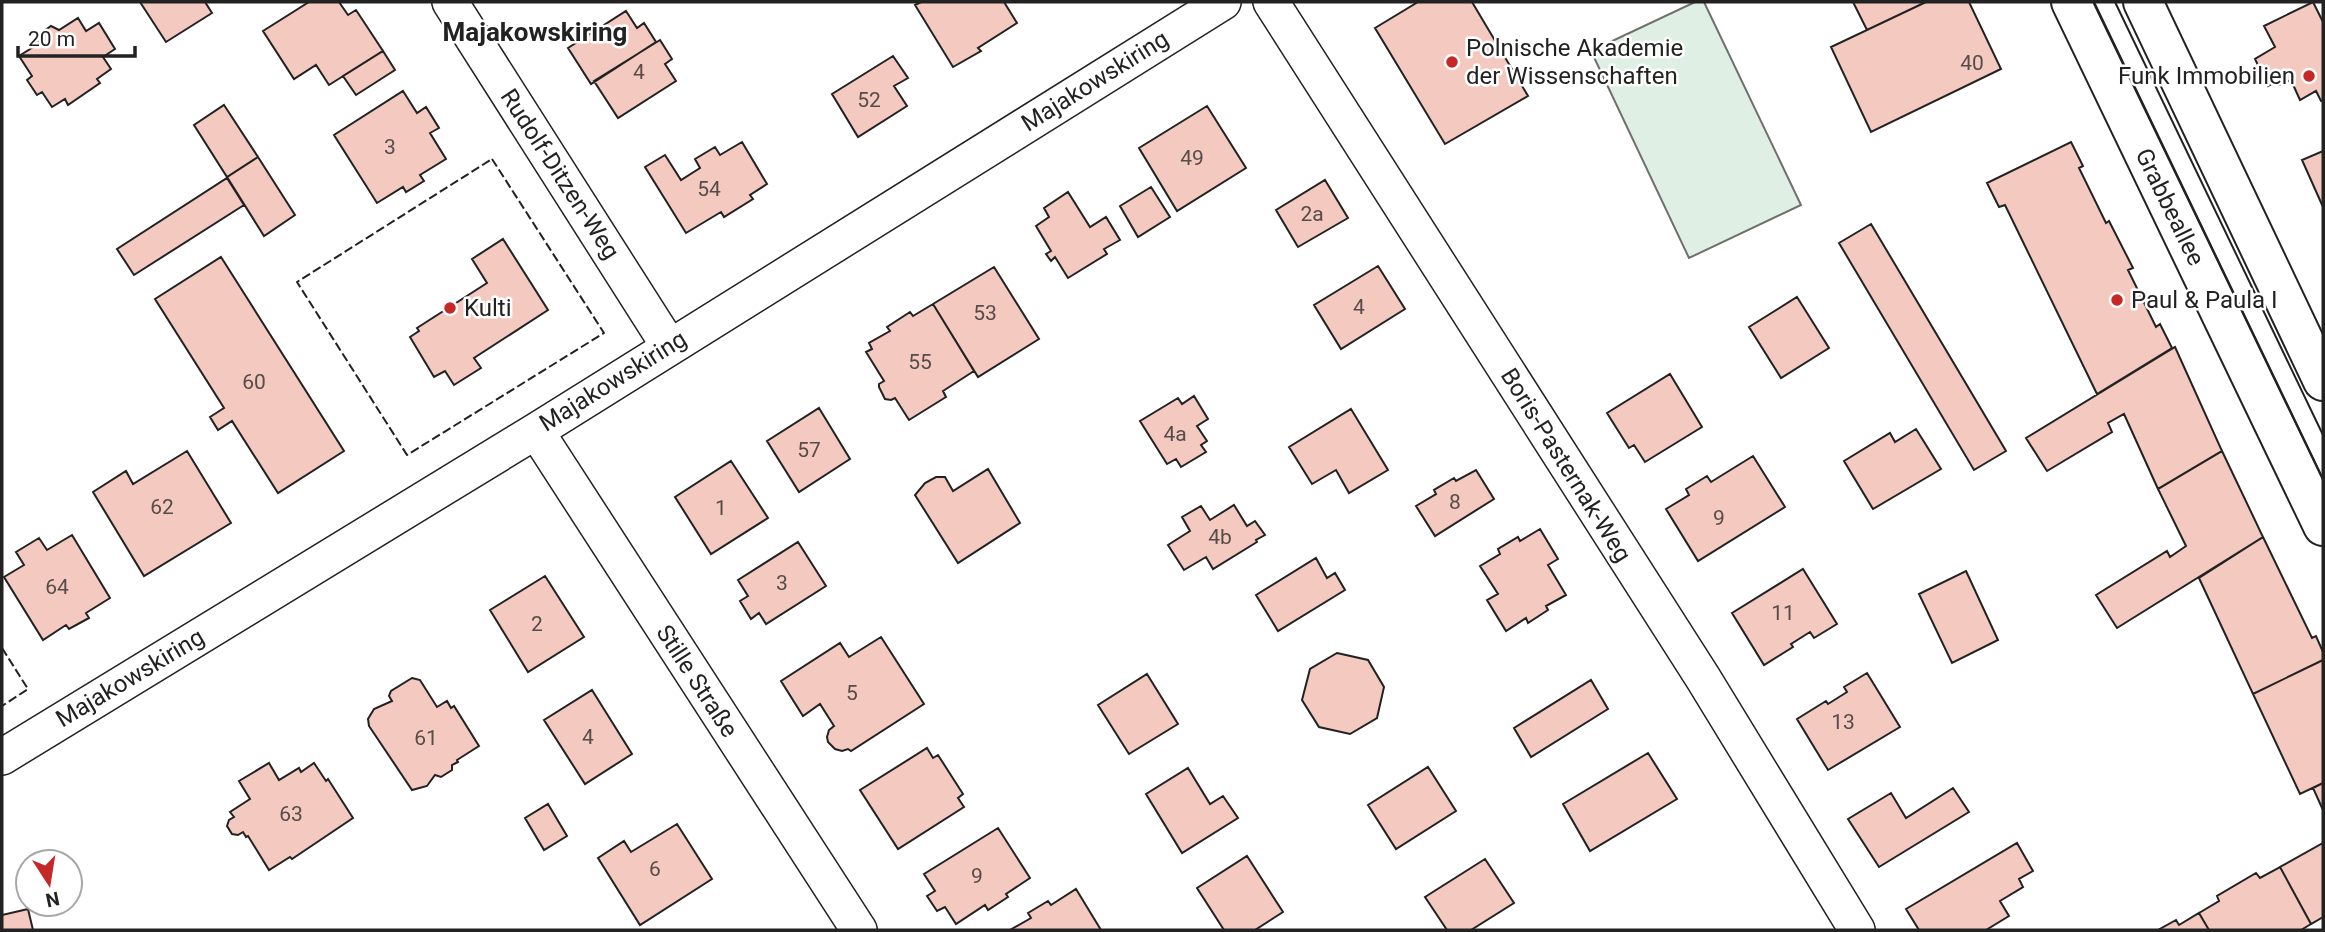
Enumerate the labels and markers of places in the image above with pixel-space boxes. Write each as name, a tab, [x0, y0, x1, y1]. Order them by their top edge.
place label: Polnische Akademie der Wissenschaften	[1466, 34, 1683, 90]
marker: Polnische Akademie der Wissenschaften	[1444, 54, 1460, 70]
place label: Funk Immobilien	[2118, 62, 2295, 90]
marker: Funk Immobilien	[2301, 68, 2317, 84]
place label: Paul & Paula I	[2131, 286, 2278, 314]
marker: Paul & Paula I	[2109, 292, 2125, 308]
place label: Kulti	[464, 294, 512, 322]
marker: Kulti	[442, 300, 458, 316]

